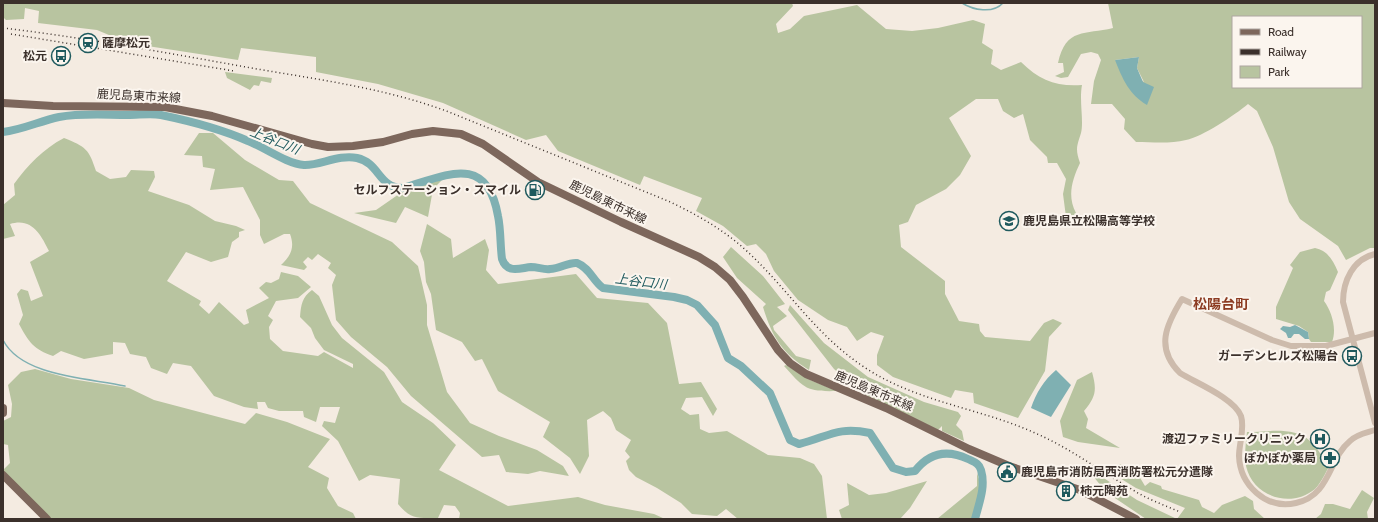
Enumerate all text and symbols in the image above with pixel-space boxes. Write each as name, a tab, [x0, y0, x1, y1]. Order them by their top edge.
legend	[1232, 16, 1362, 88]
text: Road	[1268, 24, 1294, 39]
station icon: 薩摩松元	[77, 32, 99, 54]
place label: 薩摩松元	[102, 35, 150, 50]
text: Railway	[1268, 44, 1306, 59]
bus stop icon: 松元	[50, 45, 72, 67]
place label: 松元	[23, 48, 47, 63]
text: Park	[1268, 64, 1290, 79]
street label: 鹿児島東市来線	[97, 86, 181, 105]
water label: 上谷口川	[248, 123, 304, 158]
street label: 鹿児島東市来線	[567, 176, 649, 227]
fuel station icon: セルフステーション・スマイル	[524, 179, 546, 201]
place label: セルフステーション・スマイル	[354, 182, 521, 197]
school or university icon: 鹿児島県立松陽高等学校	[998, 210, 1020, 232]
place label: 鹿児島県立松陽高等学校	[1023, 213, 1155, 228]
water label: 上谷口川	[614, 270, 670, 292]
district label: 松陽台町	[1193, 295, 1249, 313]
bus stop icon: ガーデンヒルズ松陽台	[1341, 345, 1363, 367]
place label: ガーデンヒルズ松陽台	[1218, 348, 1338, 363]
street label: 鹿児島東市来線	[833, 367, 916, 414]
hospital icon: 渡辺ファミリークリニック	[1309, 428, 1331, 450]
place label: 渡辺ファミリークリニック	[1162, 431, 1306, 446]
pharmacy icon: ぽかぽか薬局	[1319, 447, 1341, 469]
place label: ぽかぽか薬局	[1244, 450, 1316, 465]
public building icon: 鹿児島市消防局西消防署松元分遣隊	[996, 461, 1018, 483]
place label: 鹿児島市消防局西消防署松元分遣隊	[1021, 464, 1213, 479]
building icon: 柿元陶苑	[1055, 480, 1077, 502]
place label: 柿元陶苑	[1080, 483, 1128, 498]

